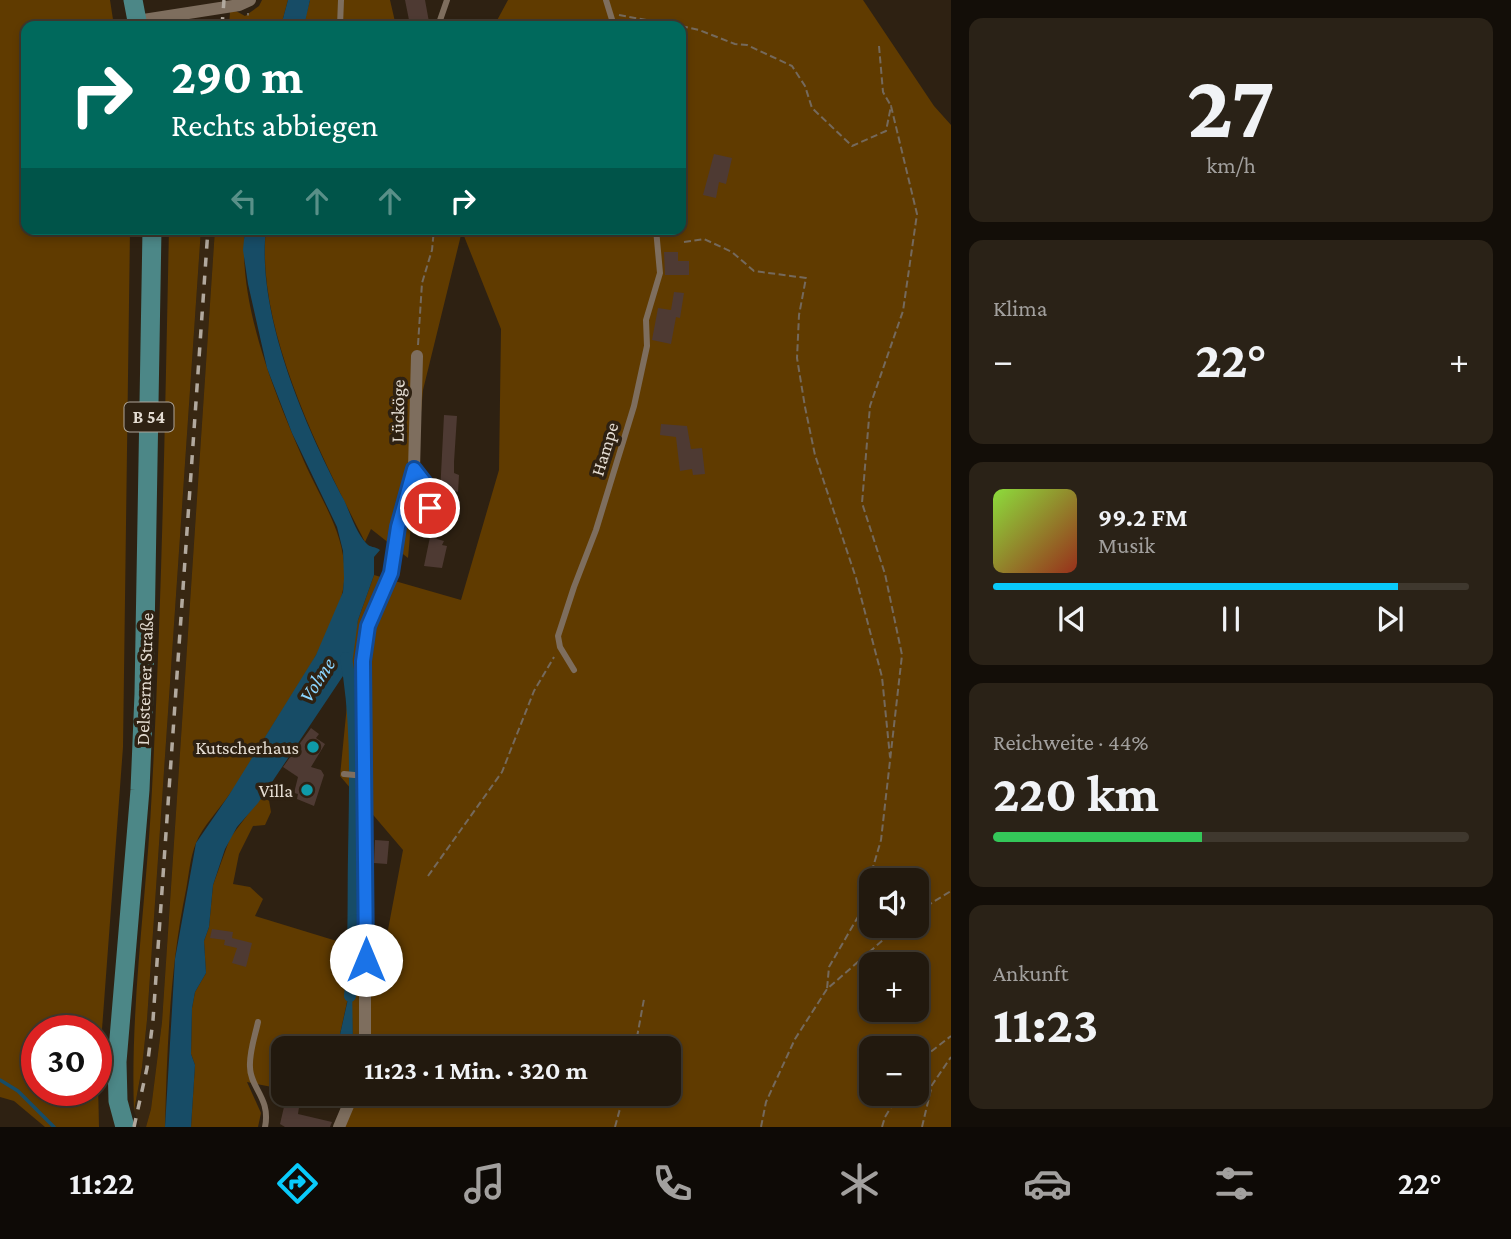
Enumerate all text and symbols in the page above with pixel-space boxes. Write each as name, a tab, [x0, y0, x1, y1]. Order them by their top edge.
icon: right	[56, 49, 147, 140]
text: 290 m	[171, 49, 303, 104]
text: 27	[1187, 55, 1275, 157]
text: Rechts abbiegen	[171, 107, 378, 143]
text: km/h	[1206, 152, 1256, 178]
icon: left	[225, 182, 263, 220]
icon: ahead	[298, 182, 336, 220]
icon: ahead	[371, 182, 409, 220]
icon: right	[444, 182, 482, 220]
text: Klima	[993, 295, 1047, 321]
text: 22°	[1195, 330, 1267, 388]
text: −	[993, 339, 1013, 381]
text: +	[1449, 339, 1469, 381]
street label: Lücköge	[386, 379, 409, 443]
road number: B 54	[124, 402, 174, 432]
street label: Hampe	[586, 420, 623, 478]
pin	[400, 478, 460, 538]
icon: arrive	[411, 489, 449, 527]
text: 99.2 FM	[1098, 503, 1188, 532]
text: Musik	[1098, 532, 1155, 558]
icon: previous	[1053, 600, 1091, 638]
icon: pause	[1212, 600, 1250, 638]
icon: next	[1371, 600, 1409, 638]
street label: Delsterner Straße	[132, 612, 157, 746]
water label: Volme	[294, 653, 340, 707]
text: Reichweite · 44%	[993, 729, 1148, 755]
place label: Kutscherhaus	[195, 737, 299, 758]
marker: Kutscherhaus	[305, 739, 321, 755]
text: 220 km	[993, 764, 1159, 822]
place label: Villa	[259, 780, 293, 801]
marker: Villa	[299, 782, 315, 798]
map controls	[859, 868, 929, 1106]
button: sound	[859, 868, 929, 938]
position arrow	[329, 923, 403, 997]
button: +	[859, 952, 929, 1022]
text: Ankunft	[993, 960, 1068, 986]
text: 11:23	[993, 995, 1098, 1053]
speed limit sign: 30	[21, 1015, 112, 1106]
button: −	[859, 1036, 929, 1106]
text: 11:23 · 1 Min. · 320 m	[364, 1056, 588, 1085]
icon: directions	[273, 1159, 322, 1208]
icon: music	[460, 1159, 509, 1208]
icon: phone	[648, 1159, 697, 1208]
icon: climate	[835, 1159, 884, 1208]
icon: car	[1023, 1159, 1072, 1208]
icon: filters	[1210, 1159, 1259, 1208]
text: 11:22	[69, 1165, 134, 1201]
text: 22°	[1398, 1165, 1442, 1201]

